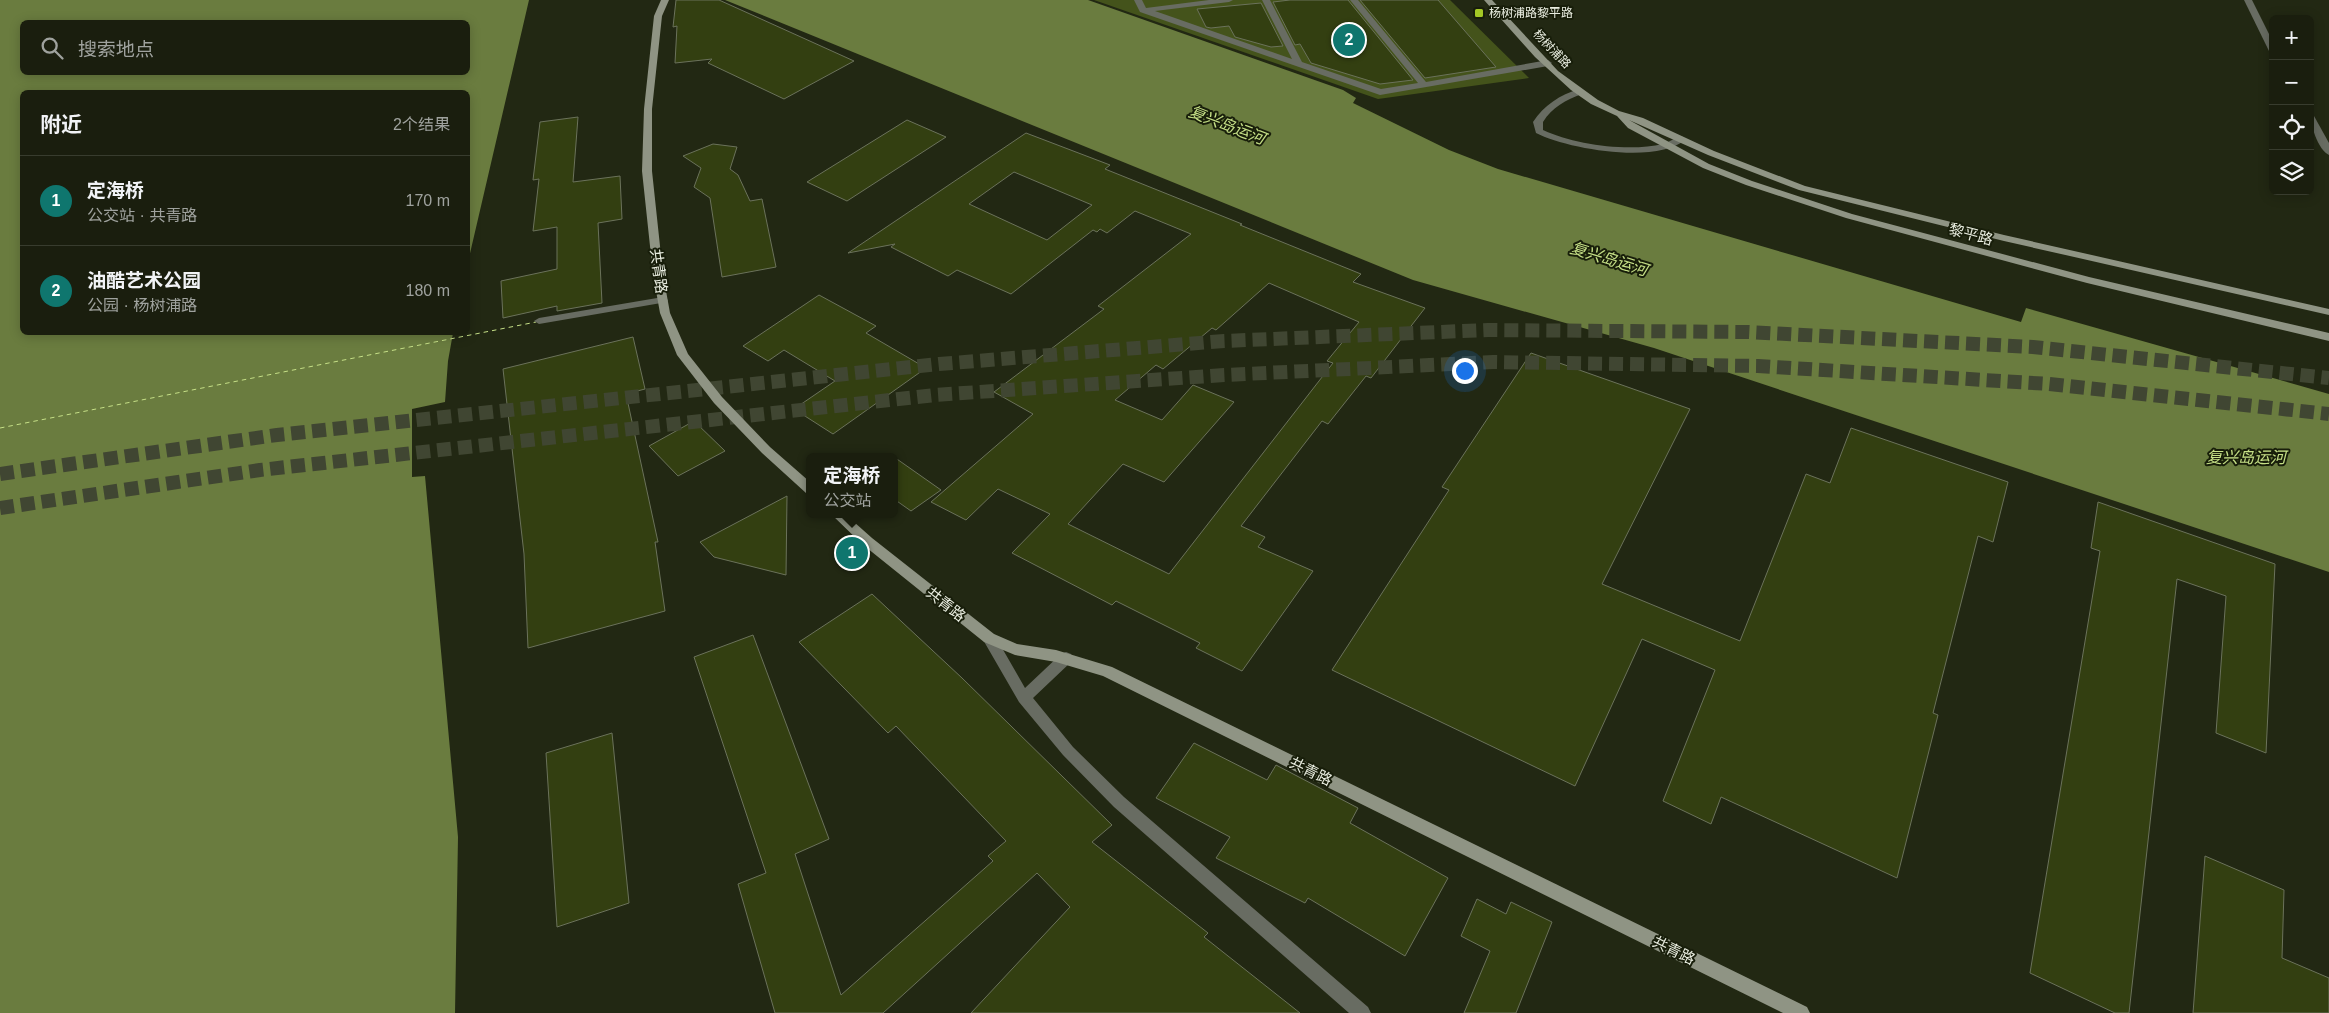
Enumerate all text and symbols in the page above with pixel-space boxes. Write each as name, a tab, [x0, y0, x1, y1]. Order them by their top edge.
place label: 杨树浦路黎平路	[1489, 6, 1573, 20]
marker: 杨树浦路黎平路	[1473, 7, 1485, 19]
map controls	[2269, 15, 2314, 195]
button: +	[2269, 15, 2314, 60]
search box	[20, 20, 470, 75]
pin: 2	[1333, 21, 1365, 59]
street label: 杨树浦路	[1530, 27, 1574, 71]
icon: search	[38, 34, 66, 62]
text: 搜索地点	[78, 39, 154, 60]
button: −	[2269, 60, 2314, 105]
water label: 复兴岛运河	[1187, 103, 1270, 148]
button: locate	[2269, 105, 2314, 150]
text: 附近	[40, 113, 82, 136]
text: 2个结果	[393, 116, 450, 133]
button: layers	[2269, 150, 2314, 195]
text: 定海桥	[87, 180, 144, 201]
text: 1	[52, 192, 60, 209]
text: 170 m	[406, 192, 450, 209]
text: 公交站 · 共青路	[87, 207, 197, 224]
street label: 黎平路	[1947, 220, 1995, 248]
water label: 复兴岛运河	[1568, 239, 1653, 280]
street label: 共青路	[647, 248, 671, 294]
text: 油酷艺术公园	[87, 270, 201, 291]
text: 2	[52, 282, 60, 299]
text: 180 m	[406, 282, 450, 299]
text: 公园 · 杨树浦路	[87, 297, 197, 314]
your location	[1452, 358, 1478, 384]
water label: 复兴岛运河	[2206, 449, 2289, 466]
popup	[806, 453, 898, 518]
text: 定海桥	[823, 465, 881, 486]
text: 公交站	[823, 492, 872, 509]
pin: 1	[836, 534, 868, 572]
street label: 共青路	[923, 583, 969, 625]
street label: 共青路	[1287, 753, 1335, 789]
street label: 共青路	[1650, 932, 1698, 968]

